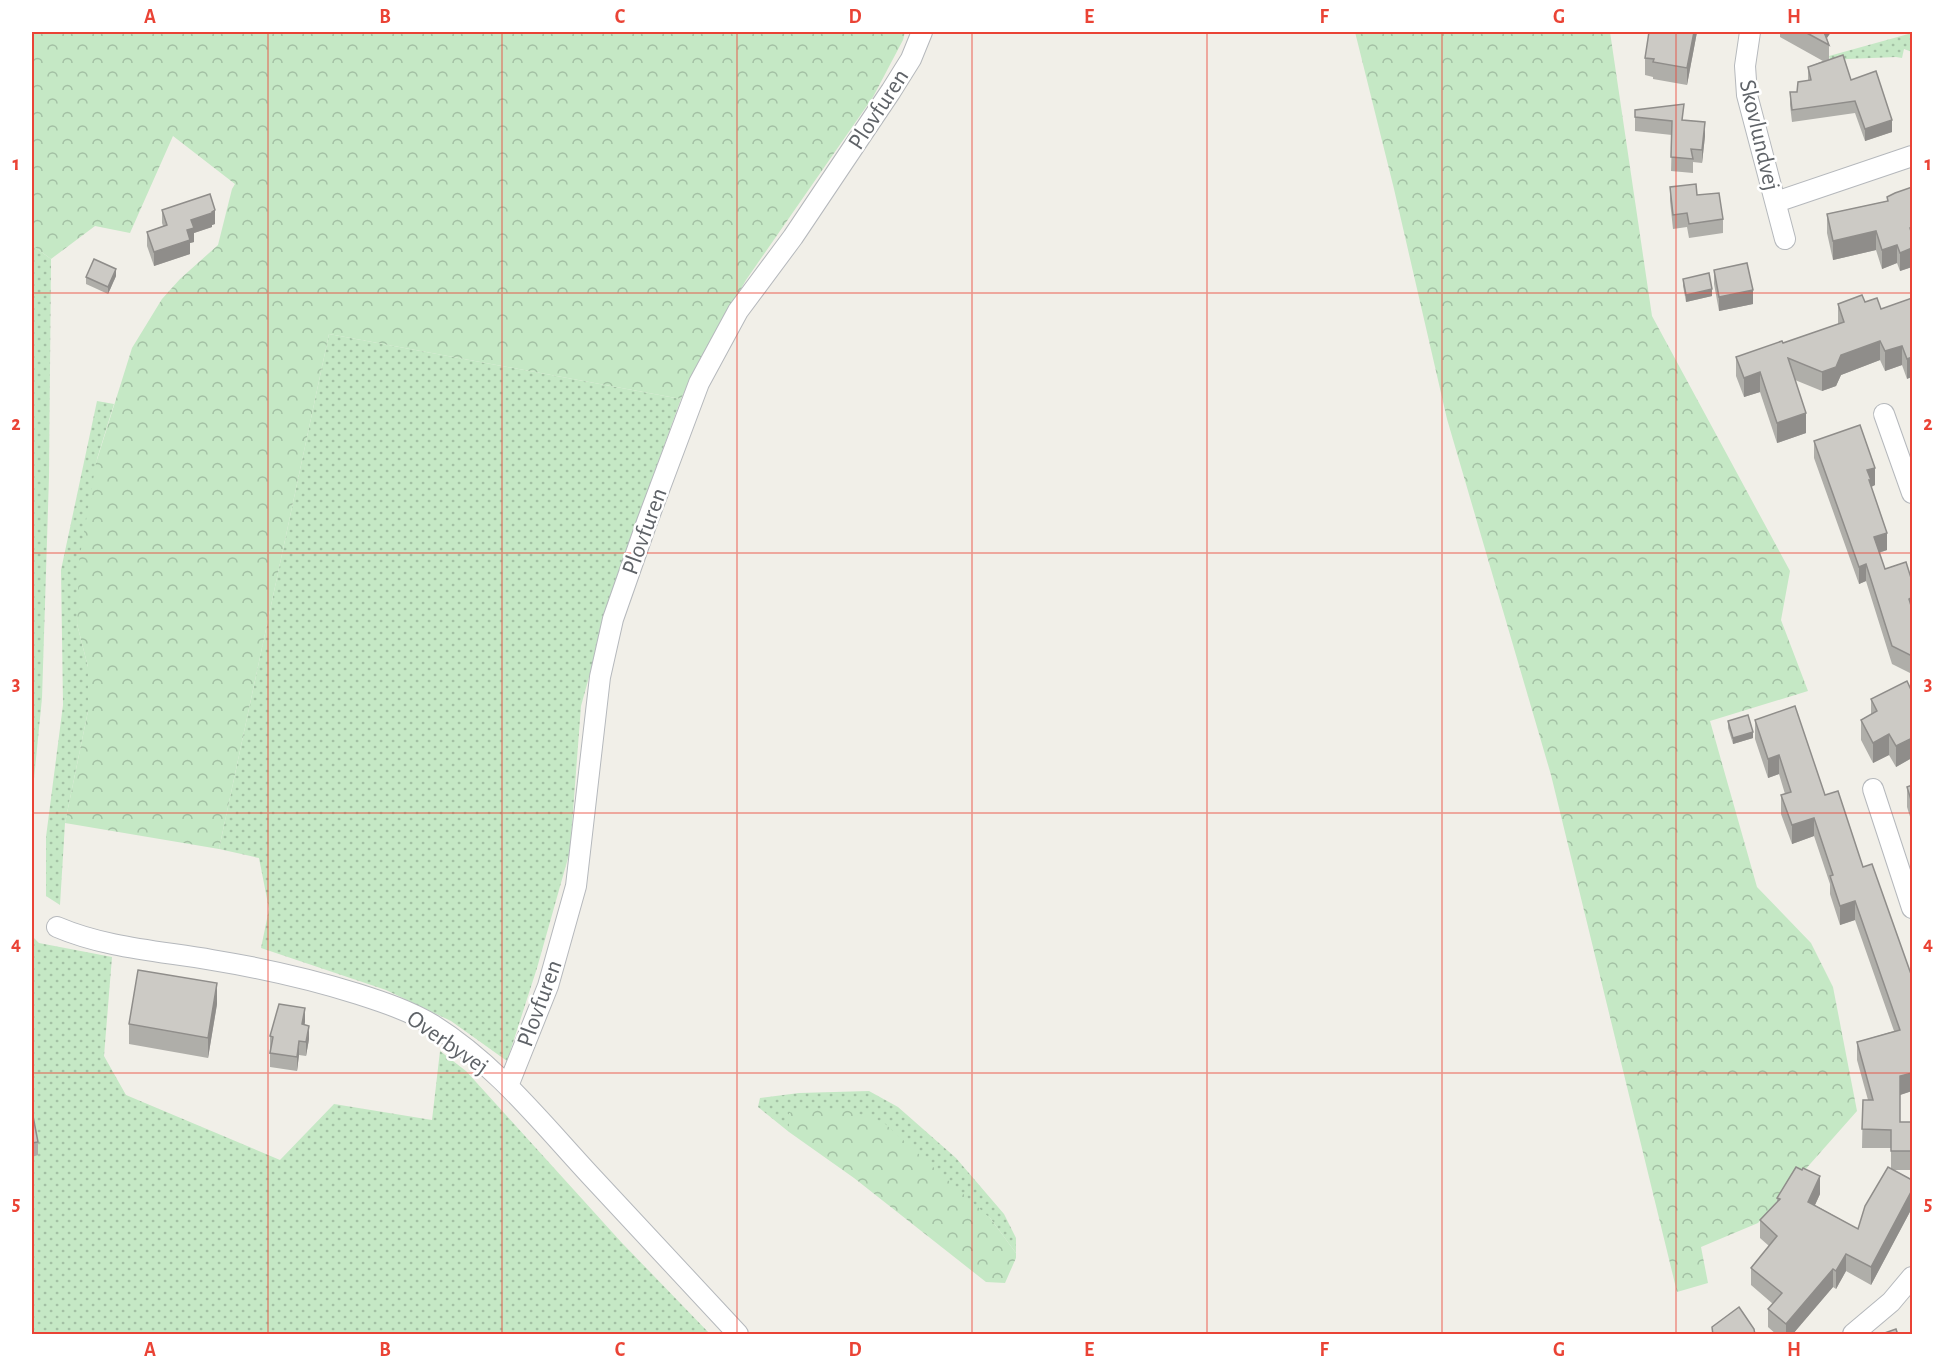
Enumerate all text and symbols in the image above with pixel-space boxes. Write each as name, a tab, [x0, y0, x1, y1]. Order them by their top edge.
text: A	[144, 7, 156, 27]
text: B	[379, 7, 391, 27]
text: C	[615, 7, 626, 27]
text: D	[848, 7, 862, 27]
text: E	[1084, 7, 1094, 27]
text: F	[1319, 7, 1329, 27]
text: G	[1553, 7, 1565, 27]
text: H	[1787, 7, 1801, 27]
street label: Plovfuren	[844, 65, 914, 154]
street label: Skovlundvej	[1735, 77, 1783, 193]
text: 1	[12, 154, 20, 174]
text: 1	[1924, 154, 1932, 174]
text: 2	[11, 414, 21, 434]
text: 2	[1923, 414, 1933, 434]
street label: Plovfuren	[618, 485, 672, 578]
text: 3	[12, 674, 20, 694]
text: 3	[1924, 674, 1932, 694]
text: 4	[11, 934, 21, 954]
text: 4	[1923, 934, 1933, 954]
street label: Plovfuren	[513, 957, 567, 1050]
street label: Overbyvej	[402, 1006, 493, 1079]
text: 5	[12, 1194, 20, 1214]
text: 5	[1924, 1194, 1932, 1214]
text: A	[144, 1340, 156, 1360]
text: B	[379, 1340, 391, 1360]
text: C	[615, 1340, 626, 1360]
text: D	[848, 1340, 862, 1360]
text: E	[1084, 1340, 1094, 1360]
text: F	[1319, 1340, 1329, 1360]
text: G	[1553, 1340, 1565, 1360]
text: H	[1787, 1340, 1801, 1360]

